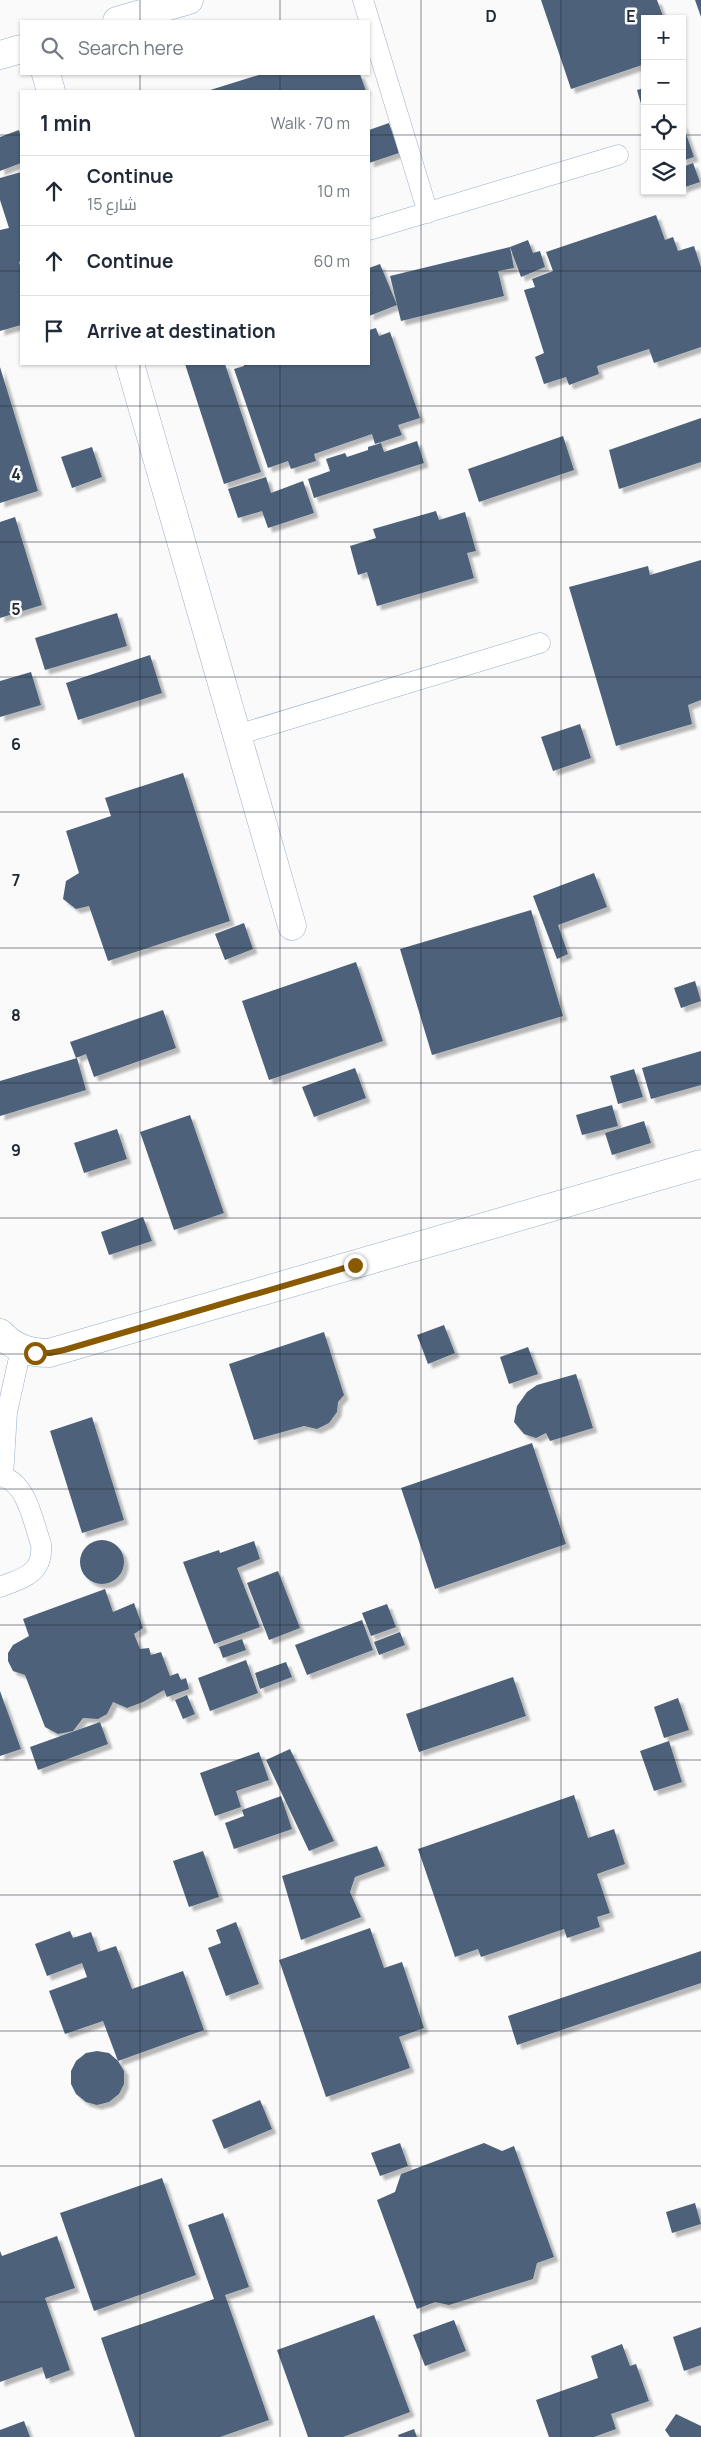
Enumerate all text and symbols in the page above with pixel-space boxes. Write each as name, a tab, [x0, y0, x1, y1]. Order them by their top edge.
text: D	[485, 5, 497, 27]
text: E	[626, 5, 636, 27]
map controls	[641, 15, 686, 195]
button: +	[641, 15, 686, 60]
search box	[20, 20, 370, 75]
icon: search	[38, 34, 66, 62]
text: Search here	[78, 35, 184, 61]
button: −	[641, 60, 686, 105]
button: locate	[641, 105, 686, 150]
text: 1 min	[40, 109, 91, 137]
text: Walk · 70 m	[271, 112, 350, 134]
button: layers	[641, 150, 686, 195]
text: Continue	[87, 163, 173, 189]
icon: ahead	[40, 177, 68, 205]
text: 10 m	[317, 180, 350, 202]
text: شارع 15	[87, 193, 137, 215]
icon: ahead	[40, 247, 68, 275]
text: Continue	[87, 248, 173, 274]
text: 60 m	[314, 250, 350, 272]
icon: arrive	[40, 317, 68, 345]
text: Arrive at destination	[87, 318, 276, 344]
text: 4	[11, 463, 21, 485]
text: 5	[11, 598, 21, 620]
text: 6	[11, 733, 21, 755]
text: 7	[12, 869, 20, 891]
text: 8	[11, 1004, 21, 1026]
text: 9	[11, 1139, 21, 1161]
route end	[344, 1254, 367, 1277]
route start	[24, 1342, 47, 1365]

